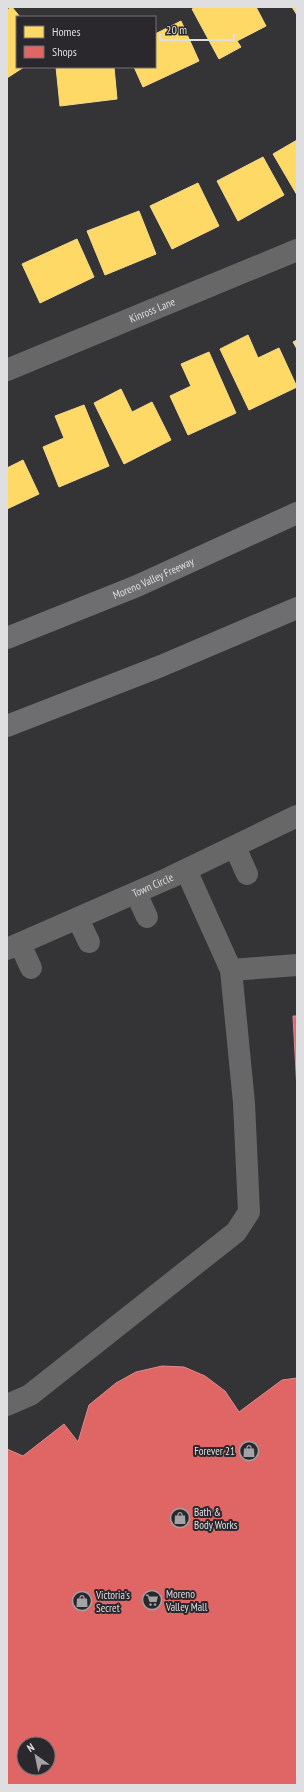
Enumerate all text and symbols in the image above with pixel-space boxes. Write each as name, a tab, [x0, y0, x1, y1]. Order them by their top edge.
legend	[16, 16, 156, 68]
scale bar	[160, 16, 234, 42]
text: 20 m	[166, 22, 187, 37]
text: Homes	[52, 24, 80, 39]
text: Shops	[52, 44, 77, 59]
street label: Kinross Lane	[127, 294, 178, 326]
street label: Moreno Valley Freeway	[111, 554, 197, 602]
street label: Town Circle	[130, 870, 176, 900]
shop icon: Forever 21	[238, 1440, 260, 1462]
place label: Forever 21	[194, 1444, 235, 1458]
place label: Bath & Body Works	[194, 1505, 238, 1532]
shop icon: Bath & Body Works	[169, 1507, 191, 1529]
place label: Moreno Valley Mall	[165, 1587, 208, 1614]
place label: Victoria's Secret	[95, 1588, 130, 1615]
supermarket icon: Moreno Valley Mall	[141, 1589, 163, 1611]
shop icon: Victoria's Secret	[71, 1590, 93, 1612]
north arrow	[16, 1736, 56, 1776]
text: N	[24, 1740, 37, 1755]

